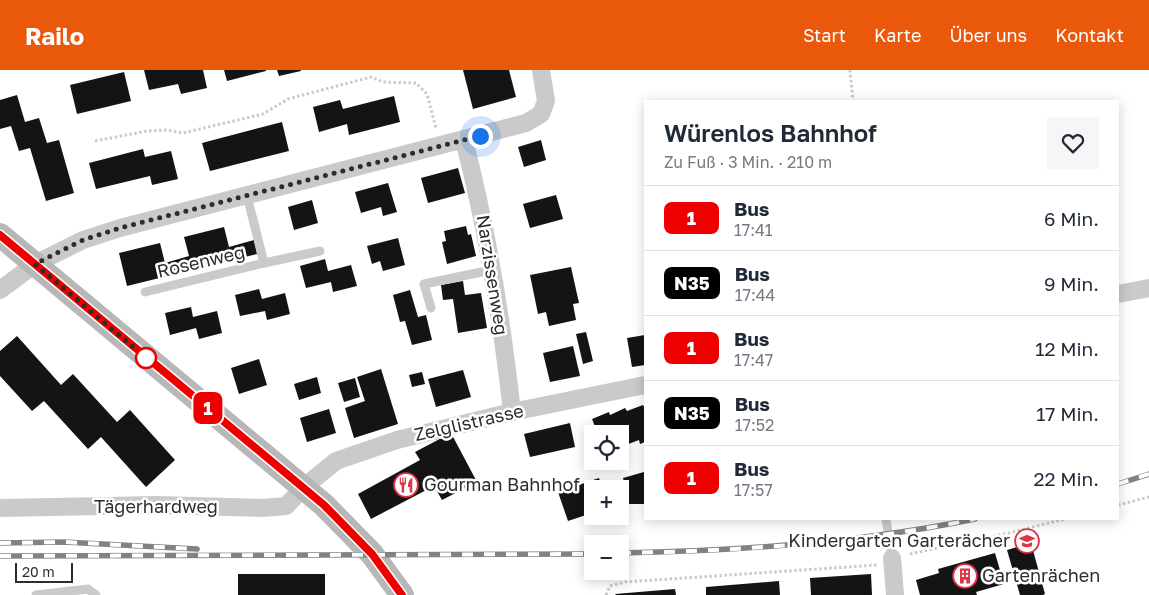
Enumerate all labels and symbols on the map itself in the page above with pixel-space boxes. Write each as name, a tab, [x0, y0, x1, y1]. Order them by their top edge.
your location	[468, 124, 493, 149]
street label: Narzissenweg	[473, 213, 513, 337]
street label: Rosenweg	[155, 240, 247, 282]
unlabelled marker	[135, 347, 157, 369]
line badge: 1	[192, 392, 224, 424]
street label: Zelglistrasse	[412, 399, 526, 445]
restaurant icon: Gourman Bahnhof	[393, 472, 419, 498]
place label: Gourman Bahnhof	[424, 473, 580, 495]
street label: Tägerhardweg	[94, 495, 218, 517]
school or university icon: Kindergarten Garterächer	[1014, 528, 1040, 554]
place label: Kindergarten Garterächer	[788, 529, 1010, 551]
scale bar	[15, 560, 72, 583]
building icon: Gartenrächen	[952, 563, 978, 589]
place label: Gartenrächen	[982, 564, 1100, 586]

